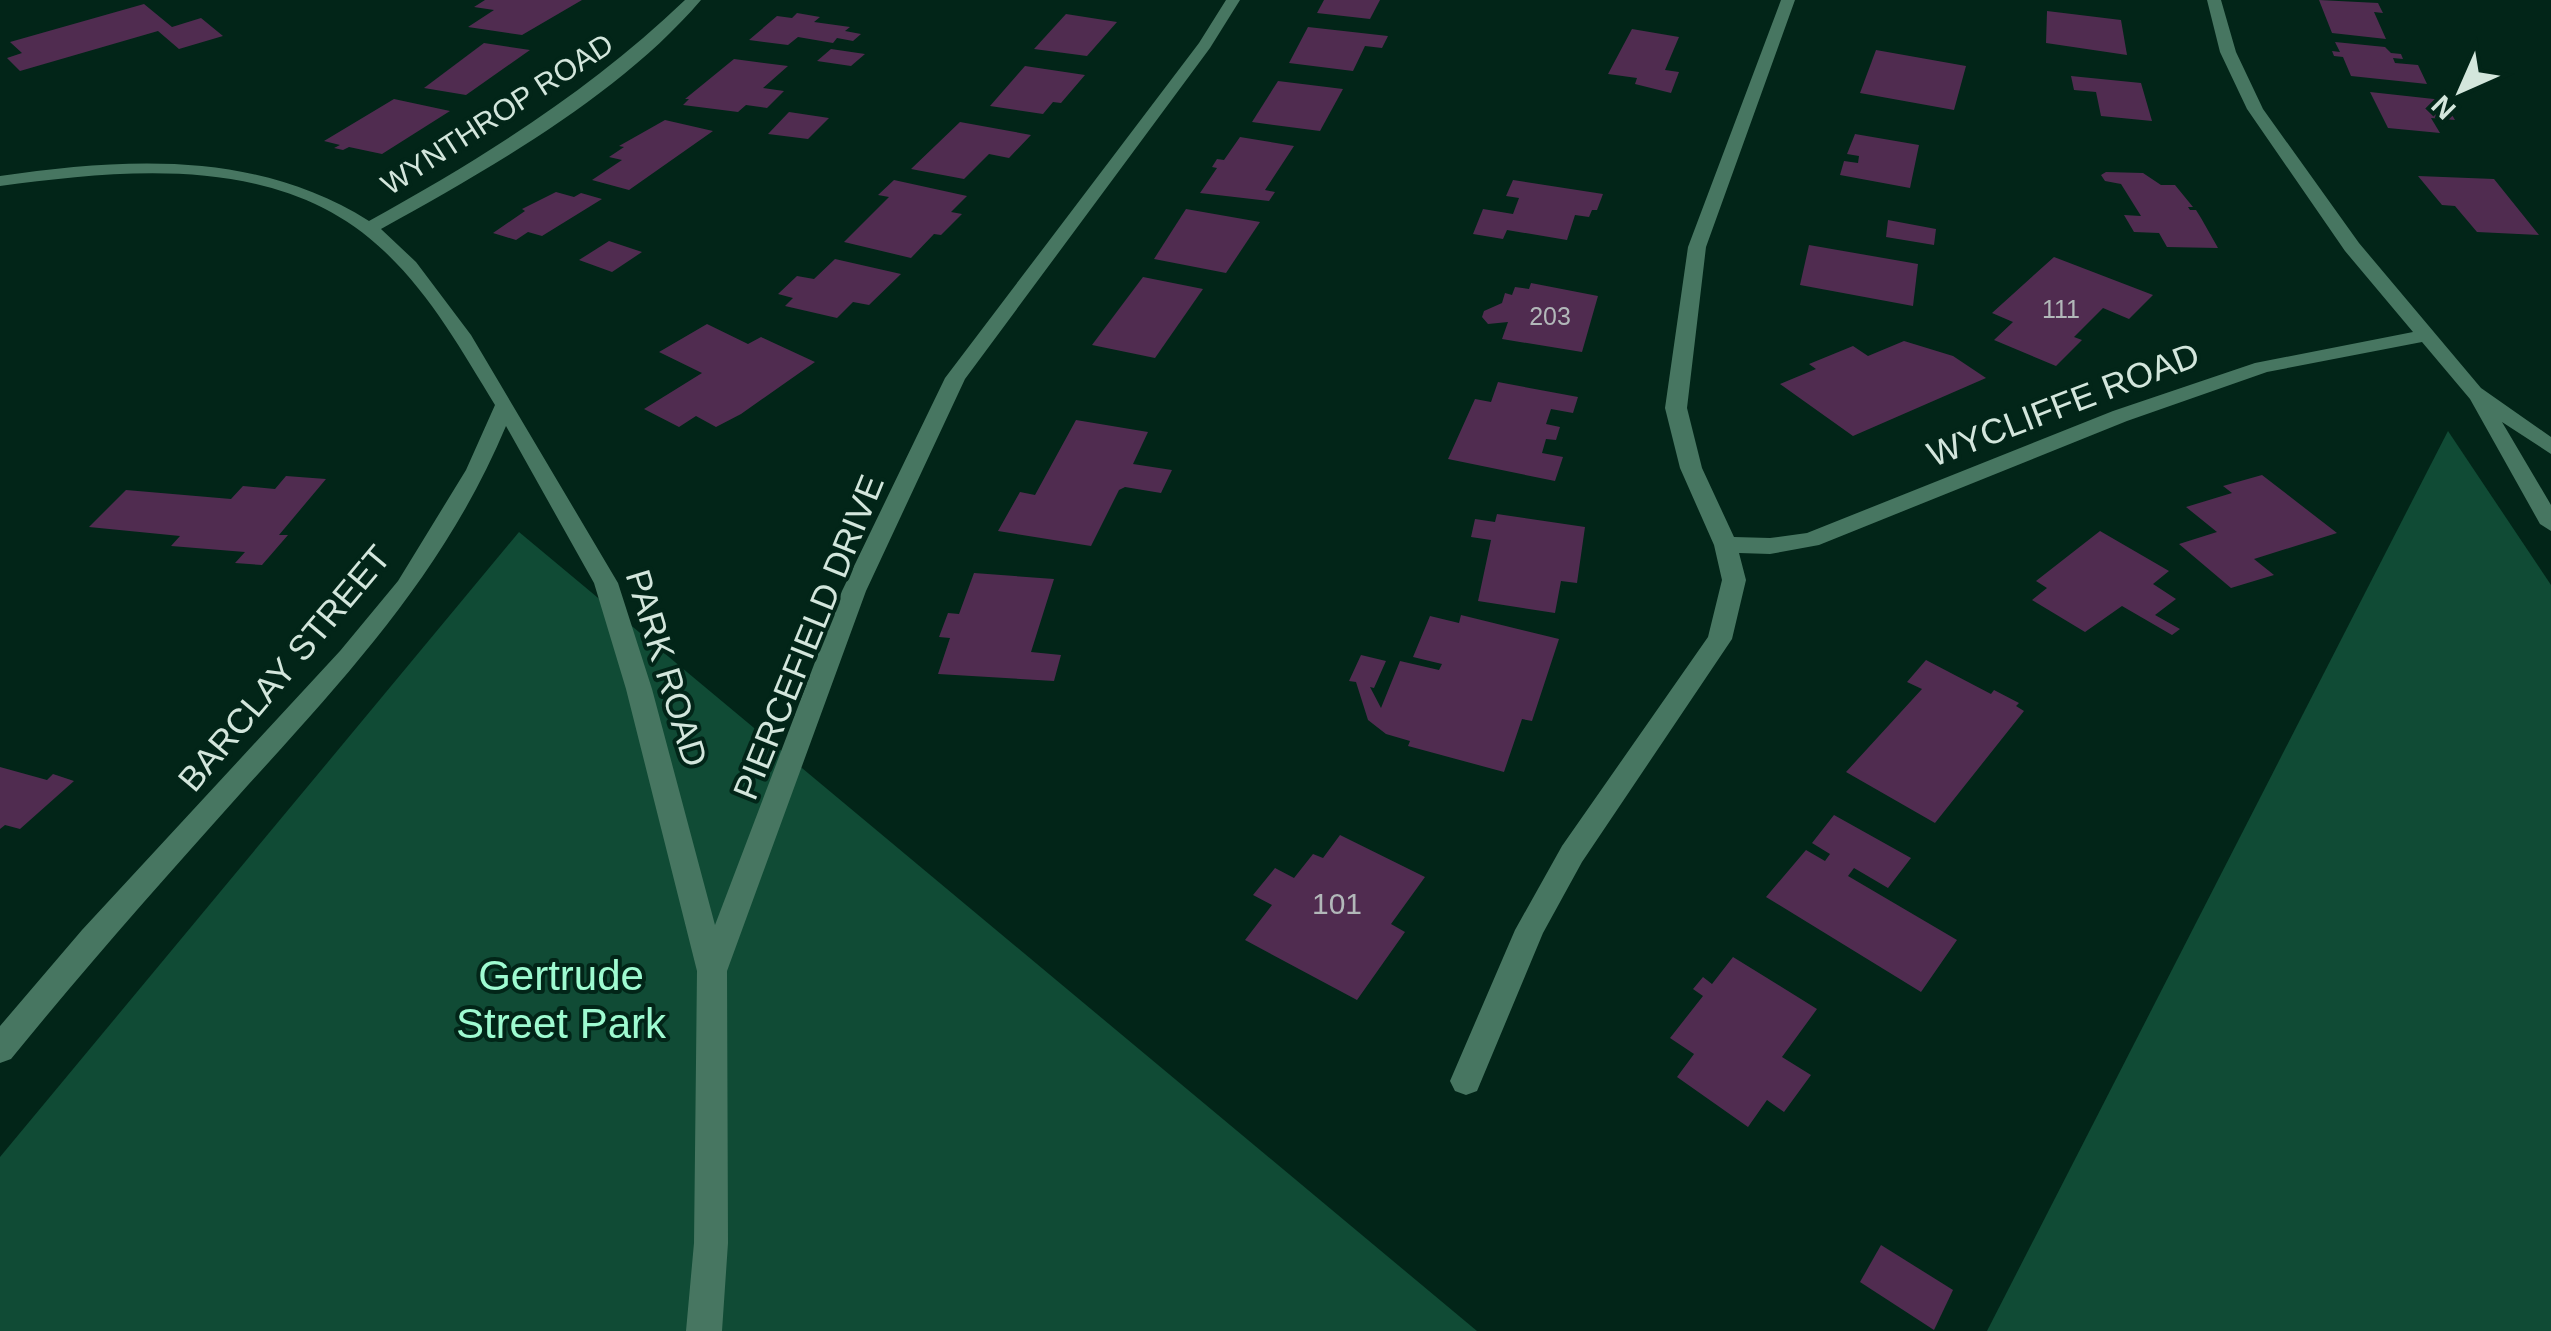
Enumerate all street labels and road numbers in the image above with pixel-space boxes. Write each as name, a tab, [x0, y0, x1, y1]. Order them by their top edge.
street label: WYNTHROP ROAD	[375, 27, 619, 201]
street label: WYCLIFFE ROAD	[1922, 334, 2204, 474]
street label: PIERCEFIELD DRIVE	[725, 469, 891, 805]
street label: BARCLAY STREET	[170, 538, 398, 798]
street label: PARK ROAD	[619, 565, 715, 771]

